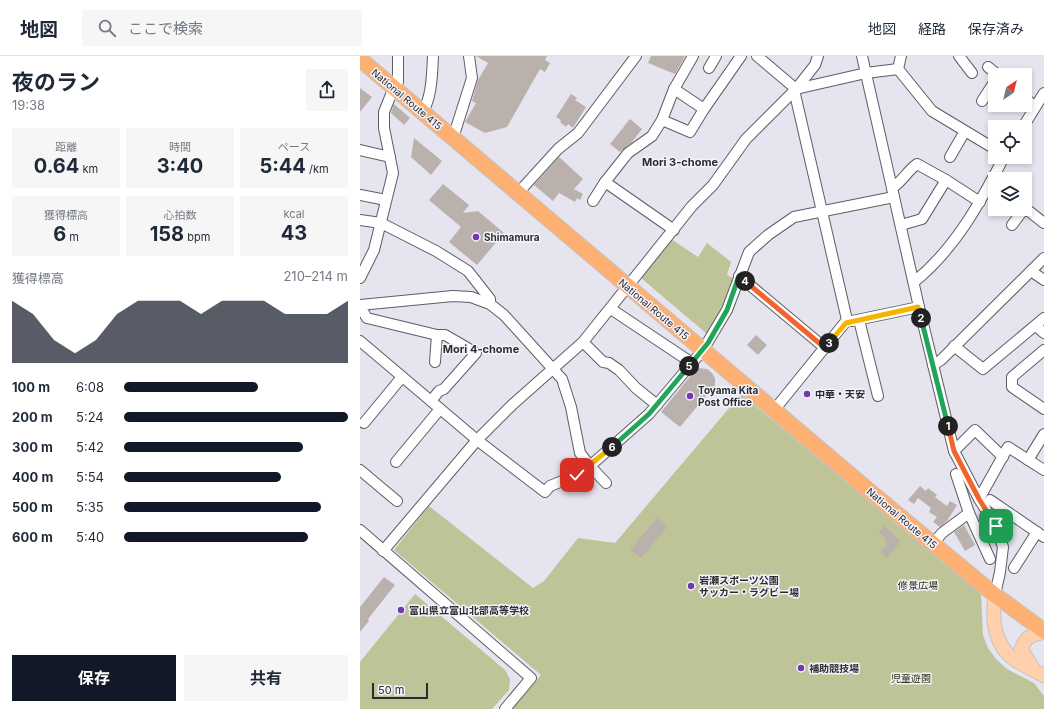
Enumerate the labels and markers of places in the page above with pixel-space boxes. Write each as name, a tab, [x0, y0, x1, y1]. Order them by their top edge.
place label: Shimamura	[484, 231, 540, 243]
marker: Shimamura	[471, 232, 481, 242]
pin: 4	[735, 271, 755, 291]
pin: 2	[911, 308, 931, 328]
pin: 3	[819, 333, 839, 353]
pin: 5	[679, 356, 699, 376]
place label: Toyama Kita Post Office	[698, 384, 759, 408]
place label: 中華・天安	[815, 388, 865, 400]
marker: 中華・天安	[802, 389, 812, 399]
marker: Toyama Kita Post Office	[685, 391, 695, 401]
pin: 1	[938, 416, 958, 436]
pin: 6	[602, 437, 622, 457]
pin	[560, 458, 594, 492]
pin	[979, 509, 1013, 543]
place label: 岩瀬スポーツ公園 サッカー・ラグビー場	[699, 574, 799, 598]
marker: 岩瀬スポーツ公園 サッカー・ラグビー場	[686, 581, 696, 591]
place label: 富山県立富山北部高等学校	[409, 604, 529, 616]
marker: 富山県立富山北部高等学校	[396, 605, 406, 615]
place label: 補助競技場	[809, 662, 859, 674]
marker: 補助競技場	[796, 663, 806, 673]

